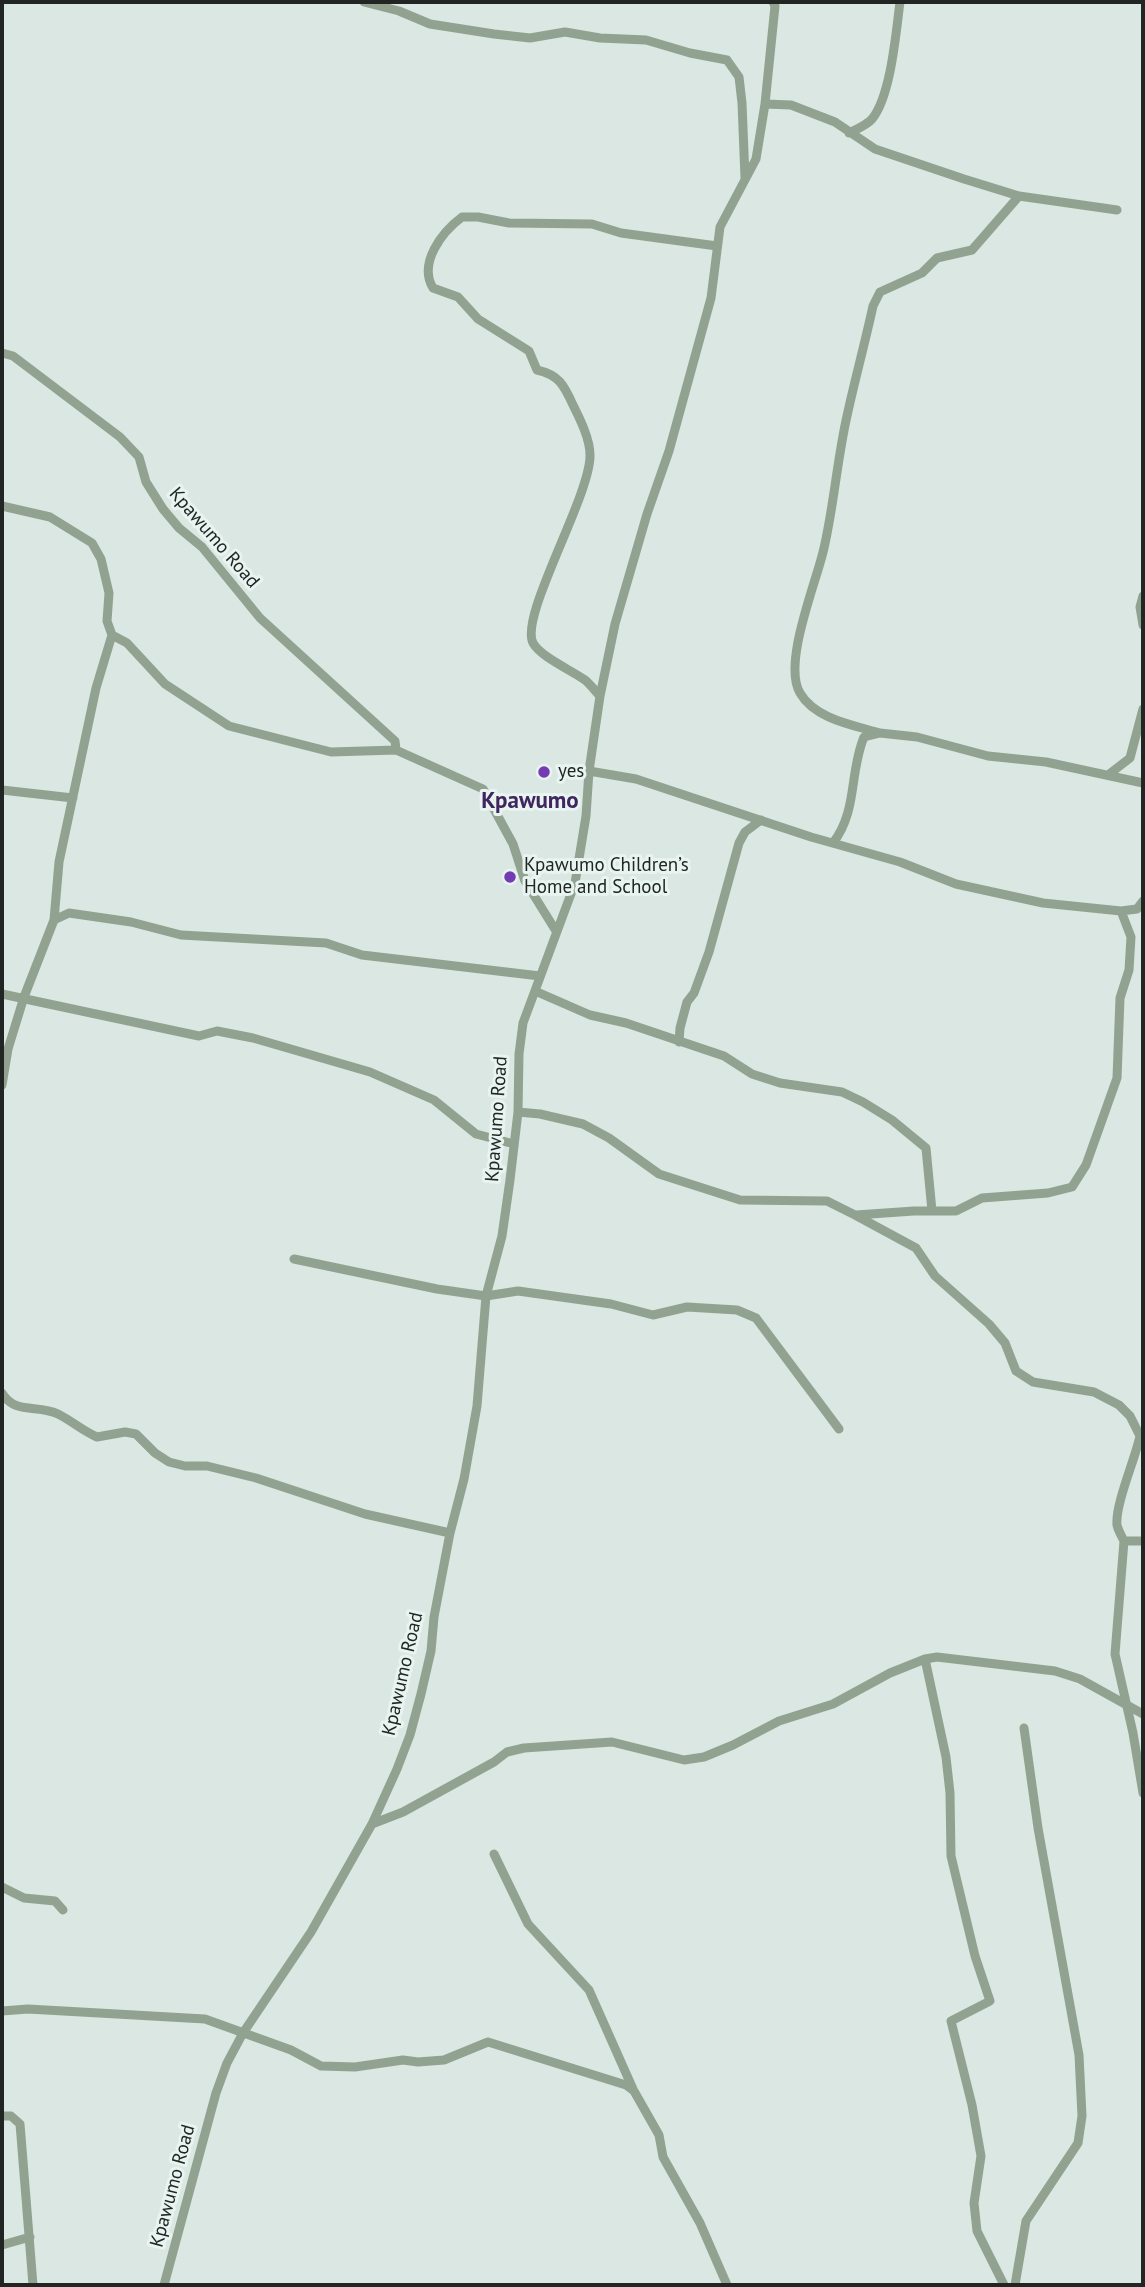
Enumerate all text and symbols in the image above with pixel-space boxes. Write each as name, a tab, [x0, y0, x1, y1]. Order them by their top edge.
street label: Kpawumo Road	[164, 483, 264, 593]
place label: yes	[558, 761, 584, 783]
marker: yes	[536, 764, 552, 780]
district label: Kpawumo	[481, 787, 579, 815]
place label: Kpawumo Children’s Home and School	[524, 855, 689, 899]
marker: Kpawumo Children’s Home and School	[502, 869, 518, 885]
street label: Kpawumo Road	[481, 1055, 513, 1183]
street label: Kpawumo Road	[378, 1610, 428, 1738]
street label: Kpawumo Road	[146, 2122, 200, 2250]

